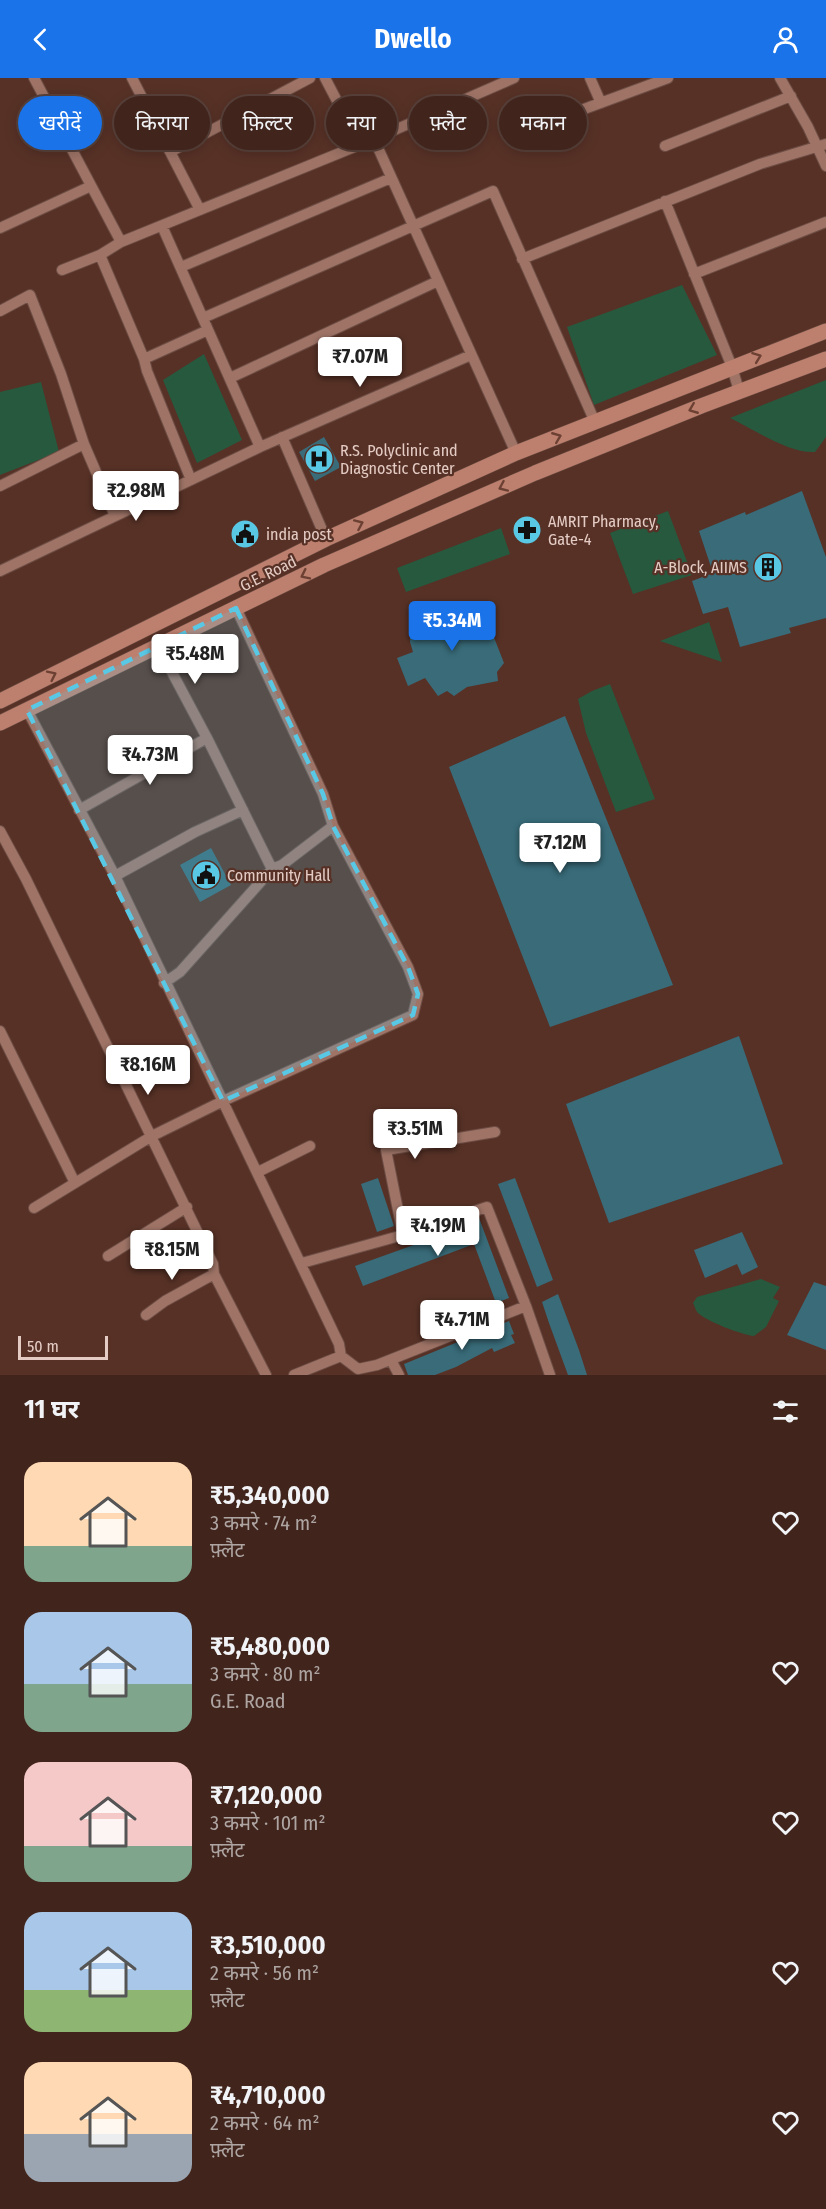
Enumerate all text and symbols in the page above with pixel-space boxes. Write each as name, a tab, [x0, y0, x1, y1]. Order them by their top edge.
icon: back	[24, 23, 57, 56]
text: Dwello	[374, 23, 452, 55]
icon: person	[769, 23, 802, 56]
chip: खरीदें	[18, 96, 102, 150]
chip: किराया	[114, 96, 210, 150]
chip: फ़िल्टर	[222, 96, 314, 150]
chip: नया	[326, 96, 397, 150]
chip: फ़्लैट	[409, 96, 487, 150]
chip: मकान	[499, 96, 587, 150]
pin: ₹7.07M	[311, 337, 409, 388]
text: ₹7.07M	[332, 344, 388, 368]
one-way arrow	[751, 352, 762, 364]
one-way arrow	[688, 402, 699, 414]
one-way arrow	[550, 432, 561, 444]
place label: R.S. Polyclinic and Diagnostic Center	[340, 441, 458, 478]
hospital icon: R.S. Polyclinic and Diagnostic Center	[303, 443, 335, 475]
pin: ₹2.98M	[87, 471, 185, 522]
text: ₹2.98M	[107, 478, 165, 502]
one-way arrow	[498, 480, 509, 492]
place label: AMRIT Pharmacy, Gate-4	[548, 512, 659, 549]
pharmacy icon: AMRIT Pharmacy, Gate-4	[511, 514, 543, 546]
public building icon: india post	[229, 518, 261, 550]
one-way arrow	[353, 520, 364, 532]
place label: india post	[266, 525, 332, 544]
building icon: A-Block, AIIMS	[752, 551, 784, 583]
street label: G.E. Road	[237, 552, 300, 595]
place label: A-Block, AIIMS	[654, 558, 747, 577]
one-way arrow	[301, 567, 312, 579]
pin: ₹5.34M	[403, 601, 501, 652]
text: ₹5.34M	[423, 608, 481, 632]
pin: ₹5.48M	[146, 634, 244, 685]
text: ₹5.48M	[166, 641, 224, 665]
one-way arrow	[46, 671, 57, 682]
pin: ₹4.73M	[101, 735, 199, 786]
text: ₹4.73M	[122, 742, 178, 766]
pin: ₹7.12M	[511, 823, 609, 874]
text: ₹7.12M	[534, 830, 587, 854]
public building icon: Community Hall	[190, 859, 222, 891]
place label: Community Hall	[227, 866, 331, 885]
pin: ₹8.16M	[99, 1045, 197, 1096]
text: ₹8.16M	[120, 1052, 176, 1076]
pin: ₹3.51M	[366, 1109, 464, 1160]
text: ₹3.51M	[387, 1116, 443, 1140]
pin: ₹4.19M	[389, 1206, 487, 1257]
text: ₹4.19M	[410, 1213, 466, 1237]
pin: ₹8.15M	[123, 1230, 221, 1281]
text: ₹8.15M	[144, 1237, 200, 1261]
pin: ₹4.71M	[413, 1300, 511, 1351]
text: ₹4.71M	[434, 1307, 490, 1331]
scale bar	[18, 1333, 108, 1360]
text: 50 m	[27, 1337, 59, 1356]
text: 11 घर	[24, 1394, 79, 1425]
icon: filters	[769, 1395, 802, 1428]
text: ₹5,340,000	[210, 1480, 330, 1511]
icon: home	[72, 1486, 144, 1558]
icon: heart	[769, 1506, 802, 1539]
text: 3 कमरे · 74 m²	[210, 1511, 317, 1535]
text: फ़्लैट	[210, 1538, 245, 1562]
text: ₹5,480,000	[210, 1631, 330, 1662]
icon: home	[72, 1636, 144, 1708]
icon: heart	[769, 1656, 802, 1689]
text: 3 कमरे · 80 m²	[210, 1662, 321, 1686]
text: G.E. Road	[210, 1689, 285, 1713]
text: ₹7,120,000	[210, 1780, 322, 1811]
icon: home	[72, 1786, 144, 1858]
icon: heart	[769, 1806, 802, 1839]
text: 3 कमरे · 101 m²	[210, 1811, 326, 1835]
text: फ़्लैट	[210, 1838, 245, 1862]
text: ₹3,510,000	[210, 1930, 326, 1961]
icon: home	[72, 1936, 144, 2008]
icon: heart	[769, 1956, 802, 1989]
text: 2 कमरे · 56 m²	[210, 1961, 319, 1985]
text: फ़्लैट	[210, 1988, 245, 2012]
text: ₹4,710,000	[210, 2080, 326, 2111]
icon: home	[72, 2086, 144, 2158]
icon: heart	[769, 2106, 802, 2139]
text: 2 कमरे · 64 m²	[210, 2111, 319, 2135]
text: फ़्लैट	[210, 2138, 245, 2162]

